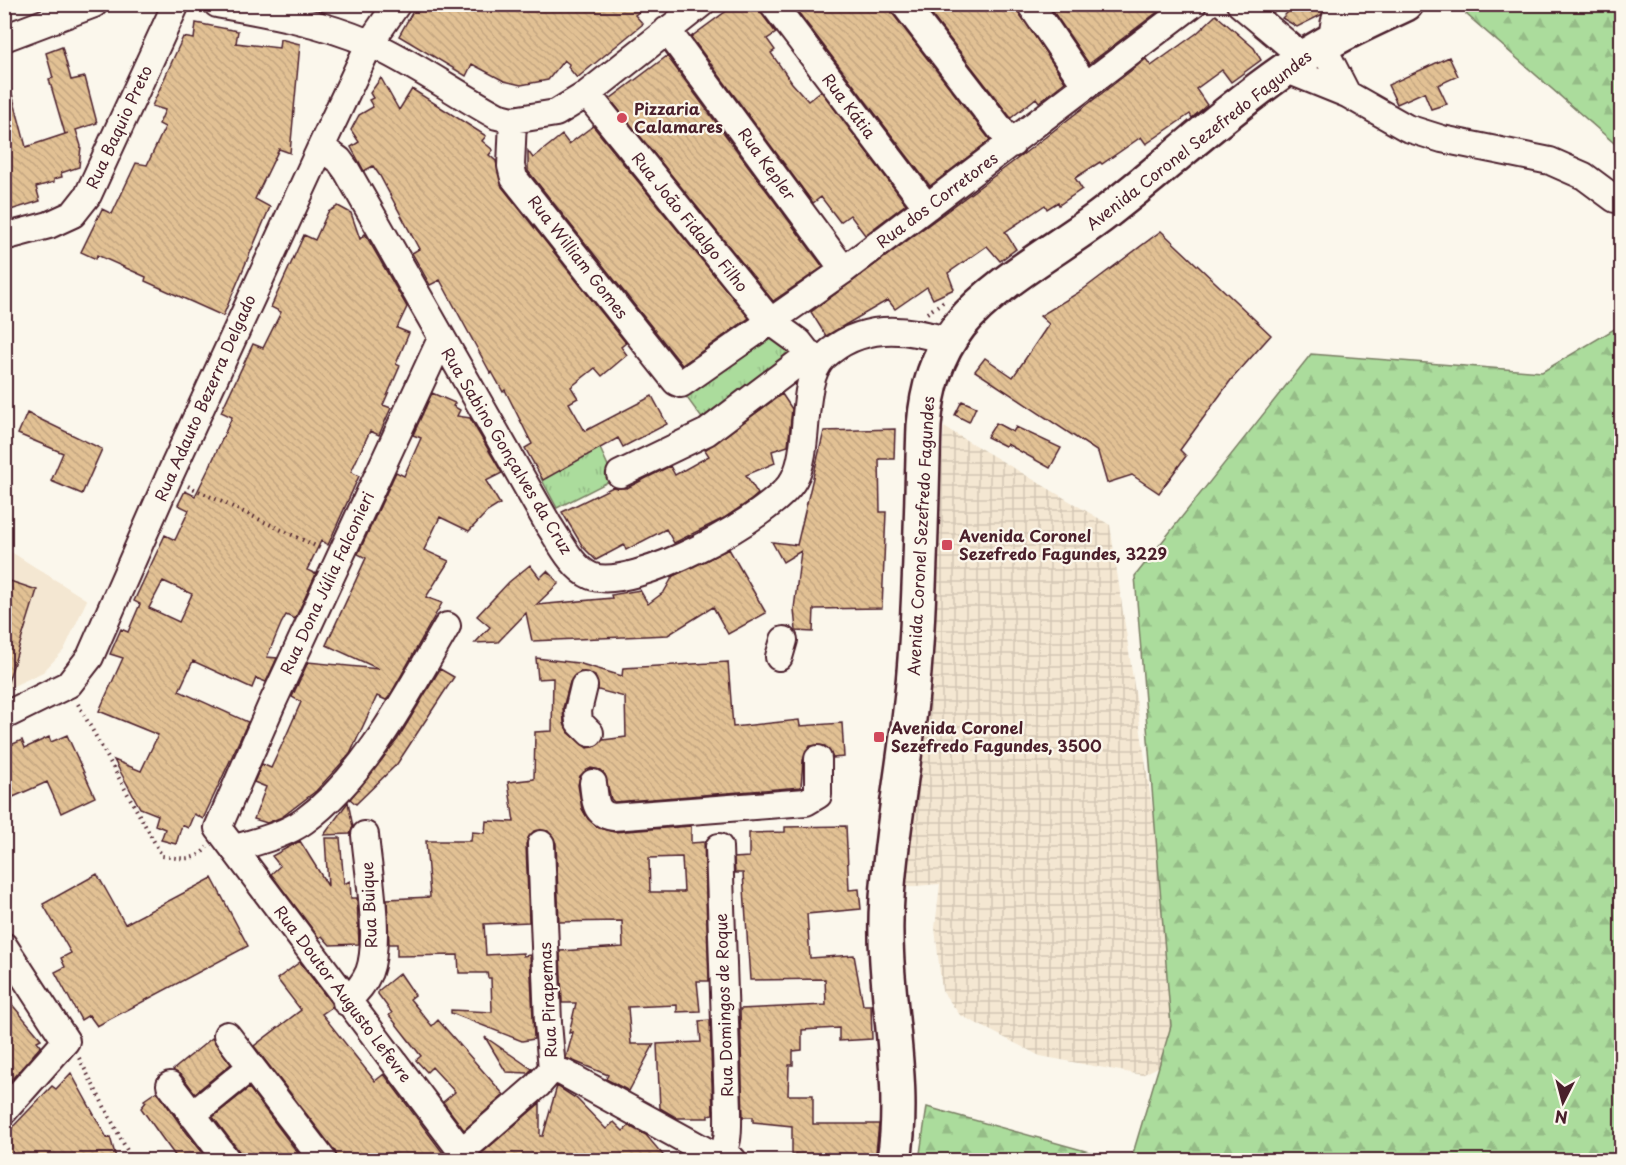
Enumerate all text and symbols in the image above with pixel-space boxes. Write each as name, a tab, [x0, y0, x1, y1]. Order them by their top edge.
street label: Avenida Coronel Sezefredo Fagundes	[1081, 44, 1316, 235]
street label: Rua Baquio Preto	[79, 61, 157, 192]
street label: Rua Kátia	[817, 68, 882, 143]
place label: Pizzaria Calamares	[634, 96, 723, 138]
marker: Pizzaria Calamares	[615, 111, 629, 125]
street label: Rua Kepler	[733, 122, 803, 205]
street label: Rua dos Corretores	[871, 145, 1002, 253]
street label: Rua João Fidalgo Filho	[627, 146, 755, 296]
street label: Rua William Gomes	[523, 190, 635, 323]
street label: Rua Adauto Bezerra Delgado	[148, 290, 261, 505]
street label: Rua Sabino Gonçalves da Cruz	[436, 343, 579, 559]
street label: Avenida Coronel Sezefredo Fagundes	[901, 396, 939, 676]
street label: Rua Dona Júlia Falconieri	[273, 487, 379, 678]
place label: Avenida Coronel Sezefredo Fagundes, 3229	[958, 523, 1167, 565]
marker: Avenida Coronel Sezefredo Fagundes, 3229	[940, 538, 954, 552]
place label: Avenida Coronel Sezefredo Fagundes, 3500	[890, 715, 1102, 757]
marker: Avenida Coronel Sezefredo Fagundes, 3500	[872, 730, 886, 744]
street label: Rua Buique	[354, 861, 382, 949]
street label: Rua Doutor Augusto Lefevre	[269, 900, 418, 1087]
street label: Rua Domingos de Roque	[708, 912, 738, 1097]
street label: Rua Pirapemas	[532, 942, 562, 1058]
north arrow	[1533, 1072, 1593, 1132]
text: N	[1554, 1105, 1569, 1131]

